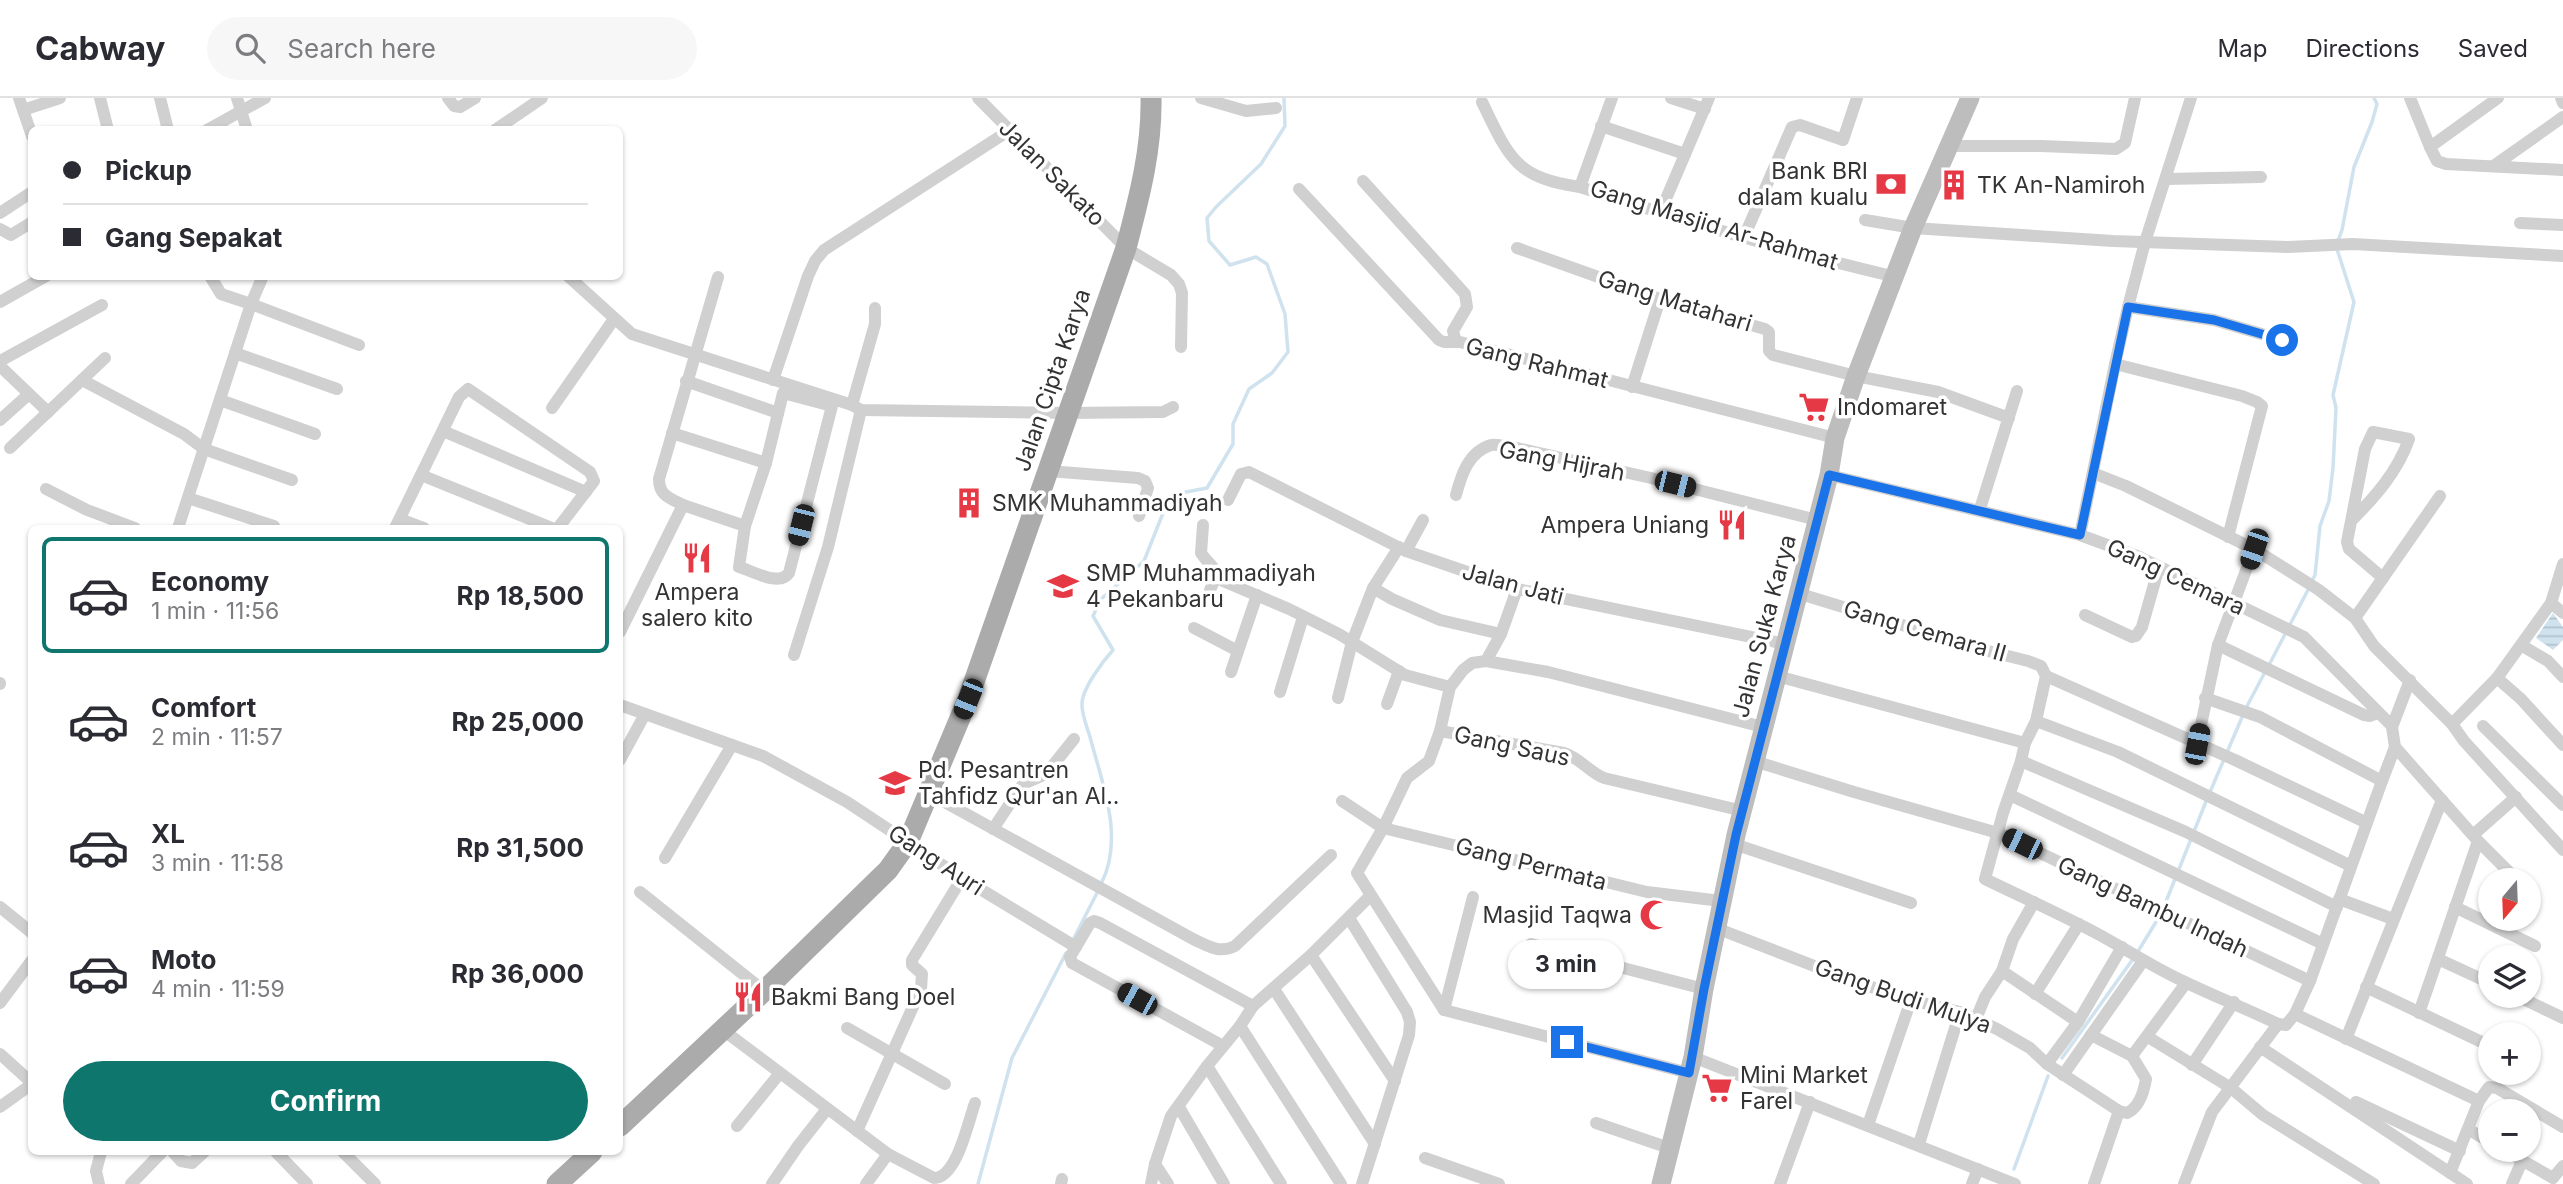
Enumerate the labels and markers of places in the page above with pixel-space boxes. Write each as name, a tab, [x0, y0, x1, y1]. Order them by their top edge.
place label: Bank BRI dalam kualu	[1738, 157, 1868, 211]
bank icon: Bank BRI dalam kualu	[1874, 167, 1908, 201]
building icon: TK An-Namiroh	[1937, 168, 1971, 202]
place label: TK An-Namiroh	[1977, 171, 2145, 199]
supermarket icon: Indomaret	[1797, 390, 1831, 424]
place label: Indomaret	[1837, 393, 1947, 421]
building icon: SMK Muhammadiyah	[952, 486, 986, 520]
place label: SMK Muhammadiyah	[992, 489, 1223, 517]
restaurant icon: Ampera Uniang	[1715, 508, 1749, 542]
place label: Ampera Uniang	[1541, 511, 1709, 539]
restaurant icon: Ampera salero kito	[680, 541, 714, 575]
place label: SMP Muhammadiyah 4 Pekanbaru	[1086, 559, 1316, 613]
school or university icon: SMP Muhammadiyah 4 Pekanbaru	[1046, 569, 1080, 603]
place label: Ampera salero kito	[641, 578, 753, 632]
place label: Pd. Pesantren Tahfidz Qur'an Al..	[918, 756, 1119, 810]
school or university icon: Pd. Pesantren Tahfidz Qur'an Al..	[878, 766, 912, 800]
mosque icon: Masjid Taqwa	[1638, 898, 1672, 932]
place label: Masjid Taqwa	[1483, 901, 1632, 929]
restaurant icon: Bakmi Bang Doel	[731, 980, 765, 1014]
place label: Bakmi Bang Doel	[771, 983, 955, 1011]
place label: Mini Market Farel	[1740, 1061, 1868, 1115]
supermarket icon: Mini Market Farel	[1700, 1071, 1734, 1105]

